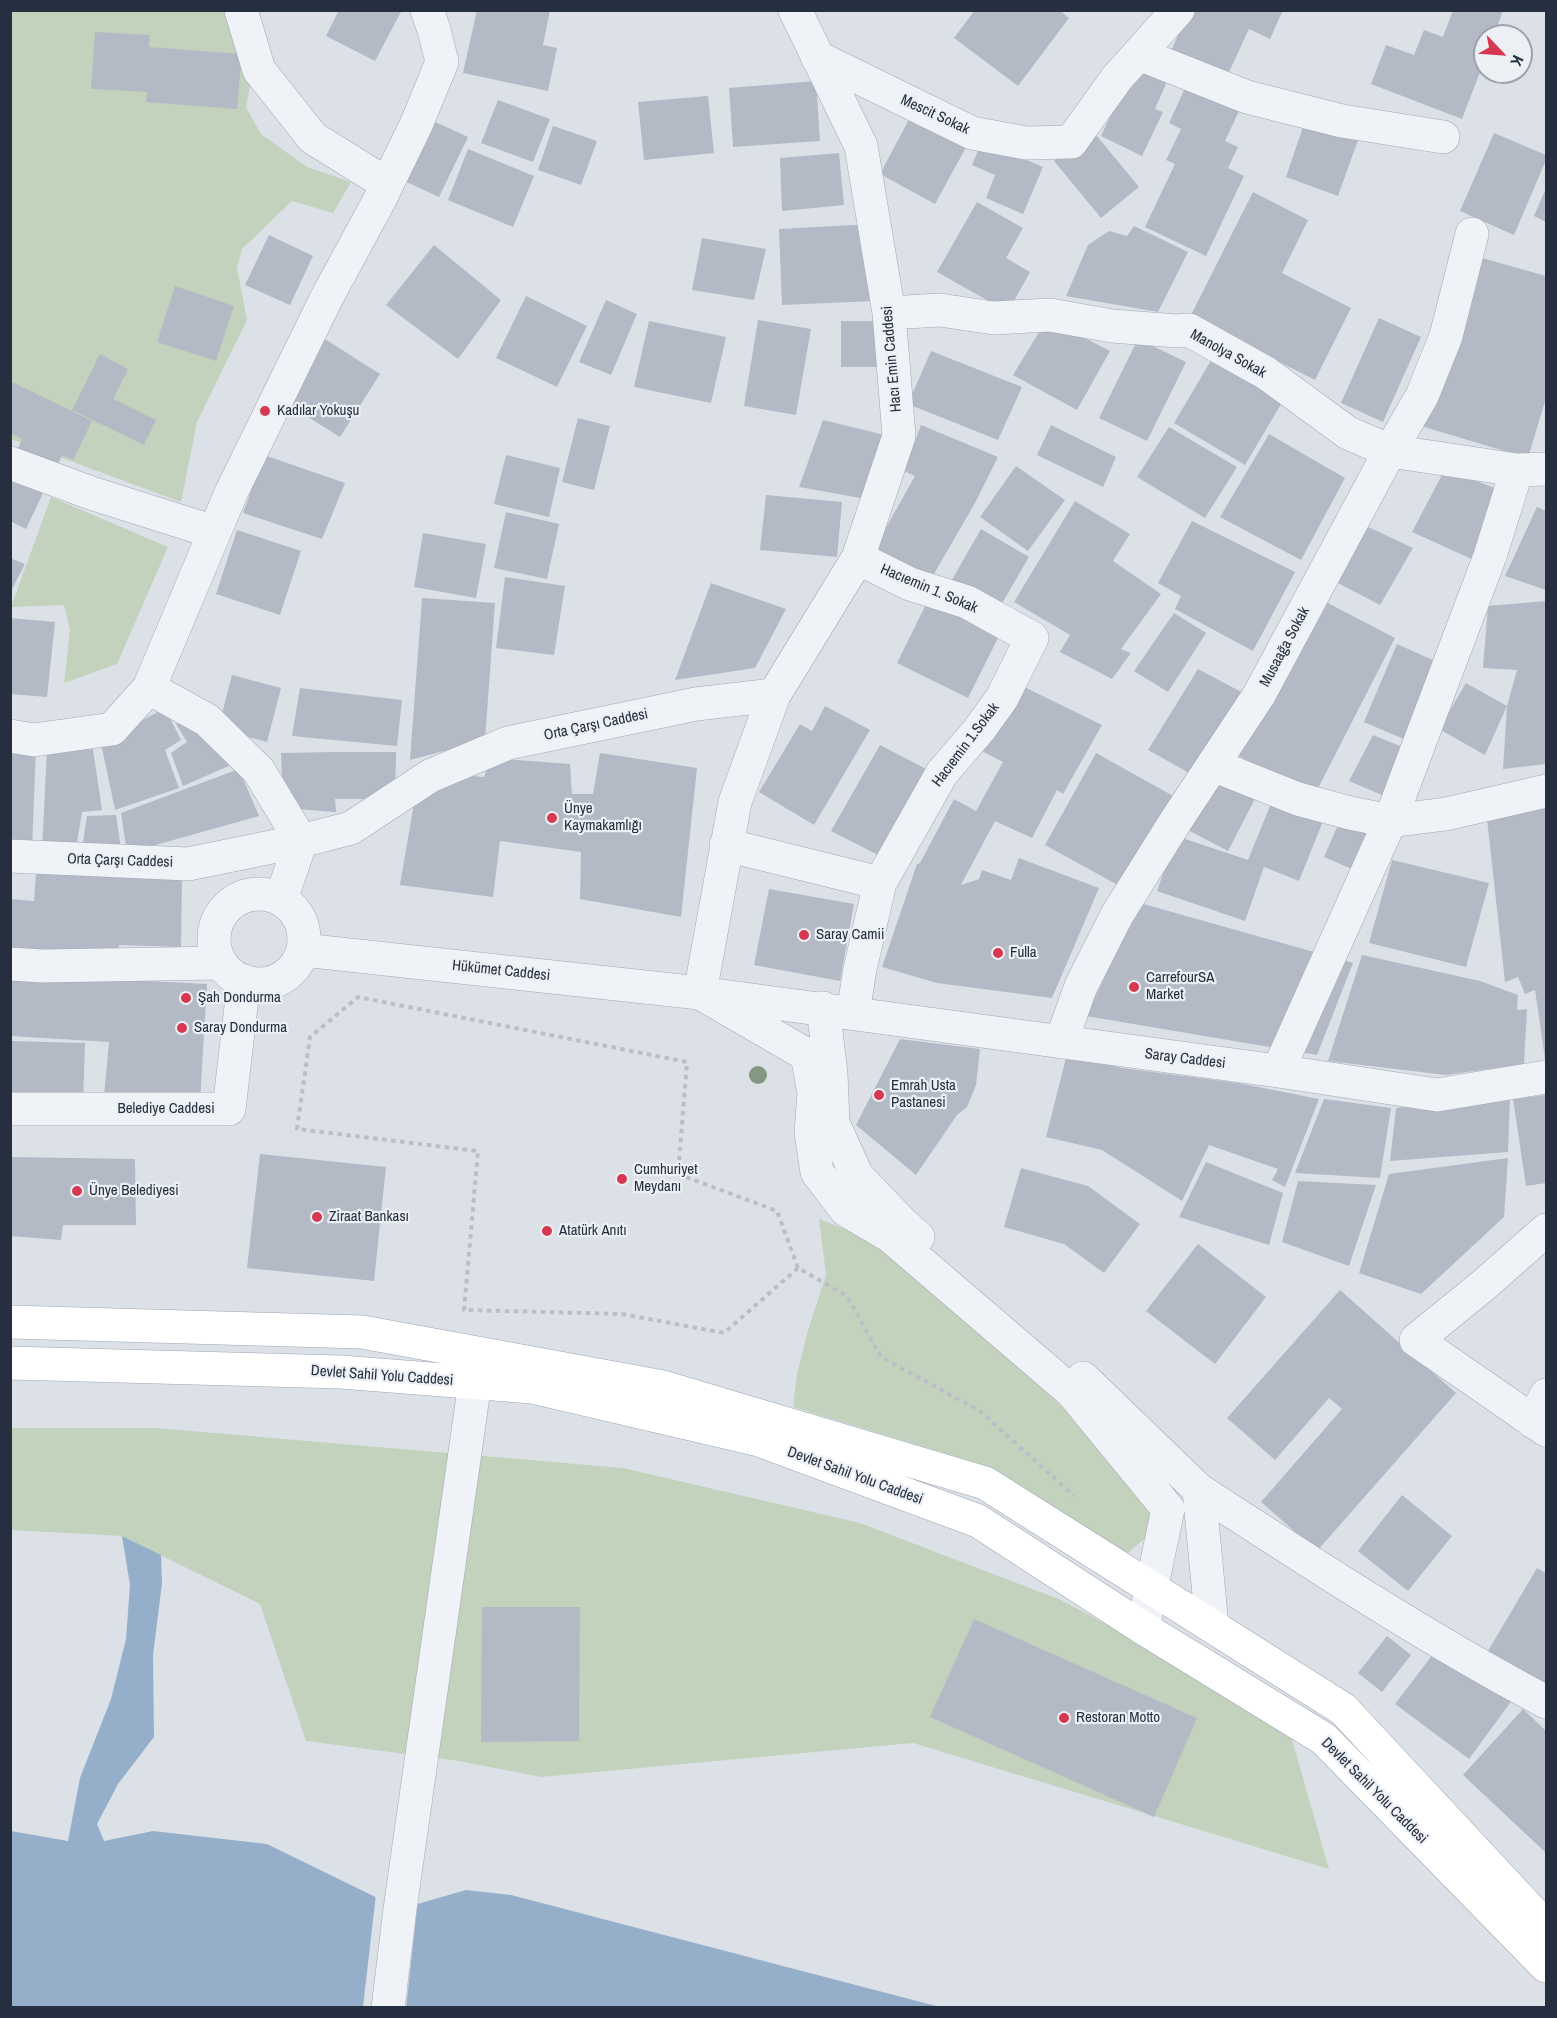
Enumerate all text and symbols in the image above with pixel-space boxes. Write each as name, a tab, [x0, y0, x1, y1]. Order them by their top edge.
north arrow	[1473, 24, 1533, 84]
text: K	[1506, 52, 1529, 70]
street label: Mescit Sokak	[898, 91, 972, 139]
street label: Hacı Emin Caddesi	[878, 305, 906, 413]
street label: Manolya Sokak	[1187, 326, 1269, 382]
place label: Kadılar Yokuşu	[277, 402, 359, 420]
marker: Kadılar Yokuşu	[258, 404, 272, 418]
street label: Hacıemin 1. Sokak	[878, 560, 980, 618]
street label: Musaağa Sokak	[1256, 604, 1314, 690]
street label: Hacıemin 1.Sokak	[929, 699, 1003, 791]
street label: Orta Çarşı Caddesi	[542, 705, 650, 745]
place label: Ünye Kaymakamlığı	[564, 800, 642, 835]
marker: Ünye Kaymakamlığı	[545, 811, 559, 825]
street label: Orta Çarşı Caddesi	[67, 850, 173, 872]
place label: Saray Camii	[816, 926, 884, 944]
marker: Saray Camii	[797, 928, 811, 942]
place label: Fulla	[1010, 944, 1037, 962]
marker: Fulla	[991, 946, 1005, 960]
street label: Hükümet Caddesi	[451, 957, 551, 985]
place label: CarrefourSA Market	[1146, 969, 1214, 1004]
marker: CarrefourSA Market	[1127, 980, 1141, 994]
place label: Şah Dondurma	[198, 989, 281, 1007]
marker: Şah Dondurma	[179, 991, 193, 1005]
place label: Saray Dondurma	[194, 1019, 287, 1037]
marker: Saray Dondurma	[175, 1021, 189, 1035]
street label: Saray Caddesi	[1144, 1045, 1226, 1073]
place label: Emrah Usta Pastanesi	[891, 1077, 956, 1112]
marker: Emrah Usta Pastanesi	[872, 1088, 886, 1102]
street label: Belediye Caddesi	[117, 1100, 215, 1118]
place label: Cumhuriyet Meydanı	[634, 1161, 698, 1196]
marker: Cumhuriyet Meydanı	[615, 1172, 629, 1186]
place label: Ünye Belediyesi	[89, 1182, 179, 1200]
marker: Ünye Belediyesi	[70, 1184, 84, 1198]
place label: Ziraat Bankası	[329, 1208, 409, 1226]
marker: Ziraat Bankası	[310, 1210, 324, 1224]
place label: Atatürk Anıtı	[559, 1222, 627, 1240]
marker: Atatürk Anıtı	[540, 1224, 554, 1238]
street label: Devlet Sahil Yolu Caddesi	[310, 1362, 454, 1390]
street label: Devlet Sahil Yolu Caddesi	[785, 1443, 925, 1509]
place label: Restoran Motto	[1076, 1709, 1160, 1727]
marker: Restoran Motto	[1057, 1711, 1071, 1725]
street label: Devlet Sahil Yolu Caddesi	[1317, 1734, 1431, 1848]

